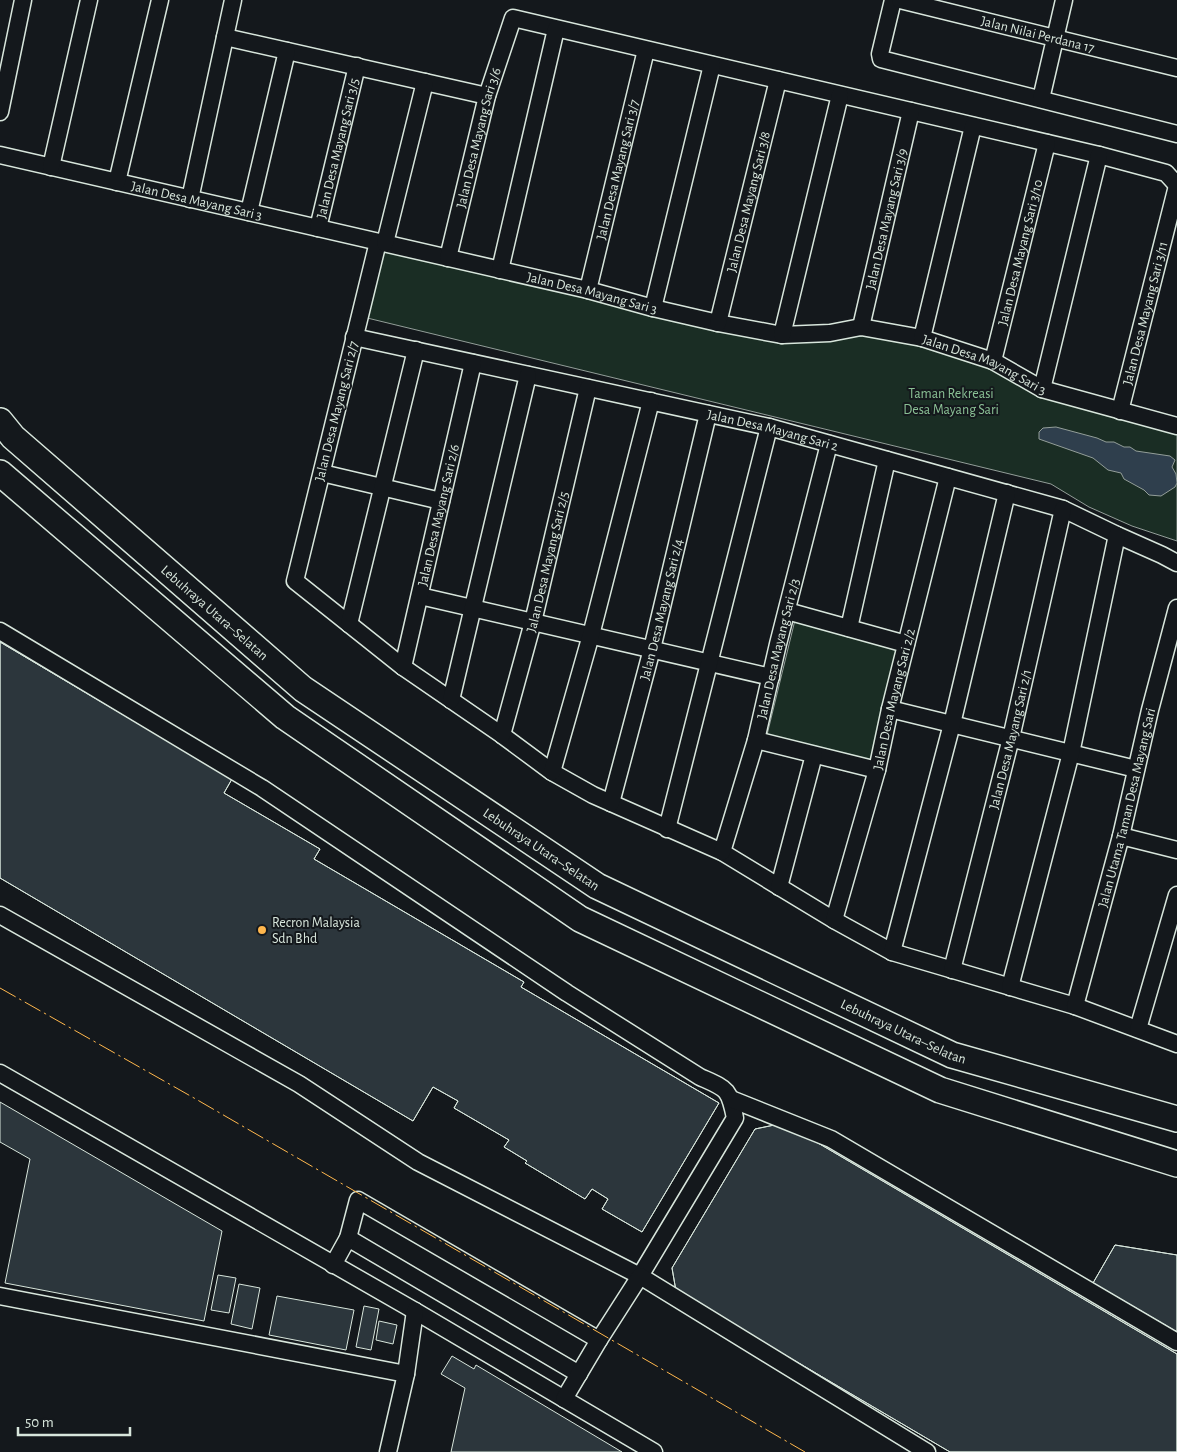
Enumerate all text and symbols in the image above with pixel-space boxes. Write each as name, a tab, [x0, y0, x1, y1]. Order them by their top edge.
street label: Jalan Nilai Perdana 17	[979, 14, 1096, 56]
street label: Jalan Desa Mayang Sari 3/6	[454, 66, 504, 209]
street label: Jalan Desa Mayang Sari 3/5	[315, 77, 362, 220]
street label: Jalan Desa Mayang Sari 3/7	[594, 98, 642, 241]
street label: Jalan Desa Mayang Sari 3/8	[725, 130, 773, 274]
street label: Jalan Desa Mayang Sari 3/9	[864, 147, 910, 291]
street label: Jalan Desa Mayang Sari 3/10	[996, 178, 1046, 327]
street label: Jalan Desa Mayang Sari 3	[130, 179, 264, 223]
street label: Jalan Desa Mayang Sari 3/11	[1121, 240, 1171, 386]
street label: Jalan Desa Mayang Sari 3	[526, 270, 659, 317]
street label: Jalan Desa Mayang Sari 3	[920, 333, 1047, 398]
street label: Jalan Desa Mayang Sari 2/7	[313, 340, 361, 483]
park label: Taman Rekreasi Desa Mayang Sari	[903, 387, 999, 417]
street label: Jalan Desa Mayang Sari 2	[706, 408, 839, 454]
street label: Jalan Desa Mayang Sari 2/6	[416, 443, 462, 587]
street label: Jalan Desa Mayang Sari 2/5	[524, 490, 571, 634]
street label: Jalan Desa Mayang Sari 2/4	[638, 537, 686, 682]
street label: Lebuhraya Utara–Selatan	[158, 563, 270, 663]
street label: Jalan Desa Mayang Sari 2/3	[755, 577, 802, 720]
street label: Jalan Desa Mayang Sari 2/2	[871, 627, 918, 771]
street label: Jalan Desa Mayang Sari 2/1	[987, 668, 1034, 811]
street label: Jalan Utama Taman Desa Mayang Sari	[1096, 707, 1158, 909]
street label: Lebuhraya Utara–Selatan	[480, 806, 602, 894]
place label: Recron Malaysia Sdn Bhd	[272, 916, 360, 946]
marker: Recron Malaysia Sdn Bhd	[256, 924, 268, 936]
street label: Lebuhraya Utara–Selatan	[838, 997, 968, 1067]
scale bar	[18, 1404, 130, 1436]
text: 50 m	[25, 1415, 54, 1430]

